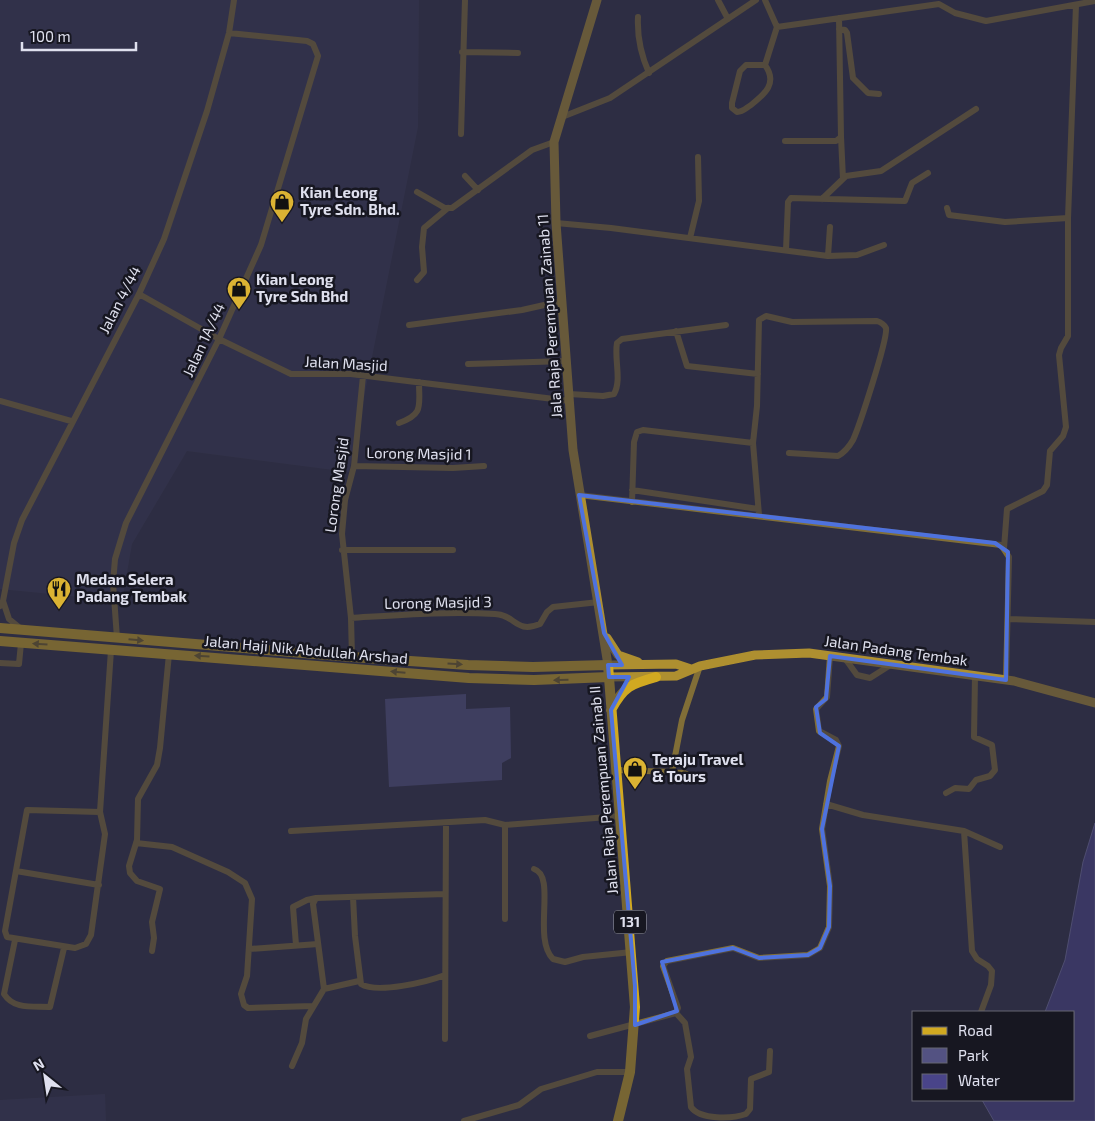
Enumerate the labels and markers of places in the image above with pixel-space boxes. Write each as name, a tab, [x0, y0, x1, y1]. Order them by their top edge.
place label: Kian Leong Tyre Sdn. Bhd.	[300, 183, 400, 219]
shop icon: Kian Leong Tyre Sdn. Bhd.	[269, 189, 295, 223]
place label: Kian Leong Tyre Sdn Bhd	[256, 270, 348, 306]
shop icon: Kian Leong Tyre Sdn Bhd	[226, 276, 252, 310]
place label: Medan Selera Padang Tembak	[76, 570, 188, 605]
restaurant icon: Medan Selera Padang Tembak	[46, 576, 72, 610]
place label: Teraju Travel & Tours	[652, 750, 743, 785]
shop icon: Teraju Travel & Tours	[622, 756, 648, 790]

